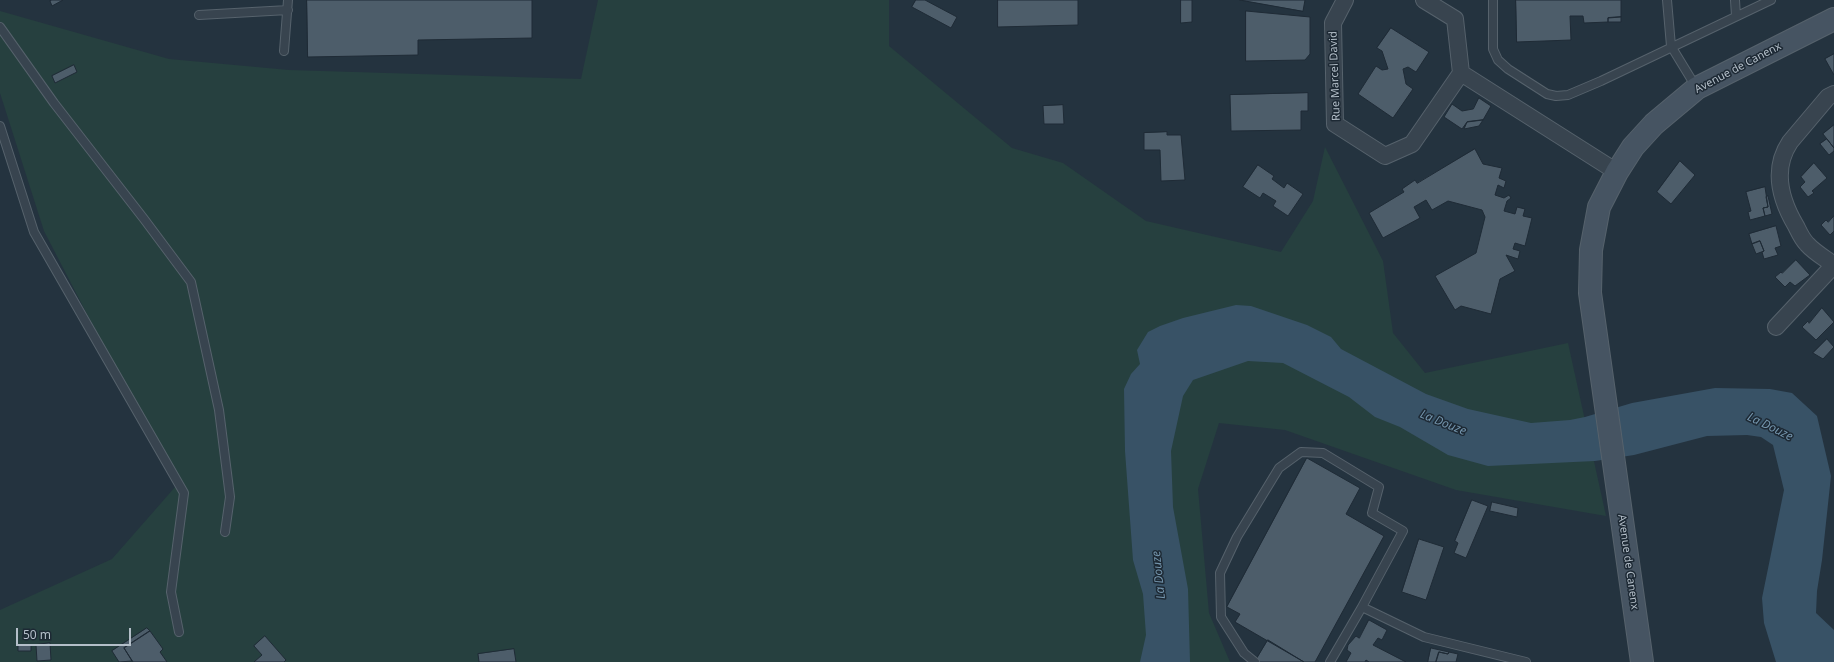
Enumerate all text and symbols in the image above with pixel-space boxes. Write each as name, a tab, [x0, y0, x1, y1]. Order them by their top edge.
street label: Rue Marcel David	[1327, 31, 1343, 121]
street label: Avenue de Canenx	[1692, 40, 1784, 96]
water label: La Douze	[1418, 407, 1468, 439]
water label: La Douze	[1745, 410, 1795, 444]
street label: Avenue de Canenx	[1615, 514, 1641, 610]
water label: La Douze	[1149, 550, 1169, 600]
scale bar	[18, 620, 133, 646]
text: 50 m	[23, 626, 51, 643]

